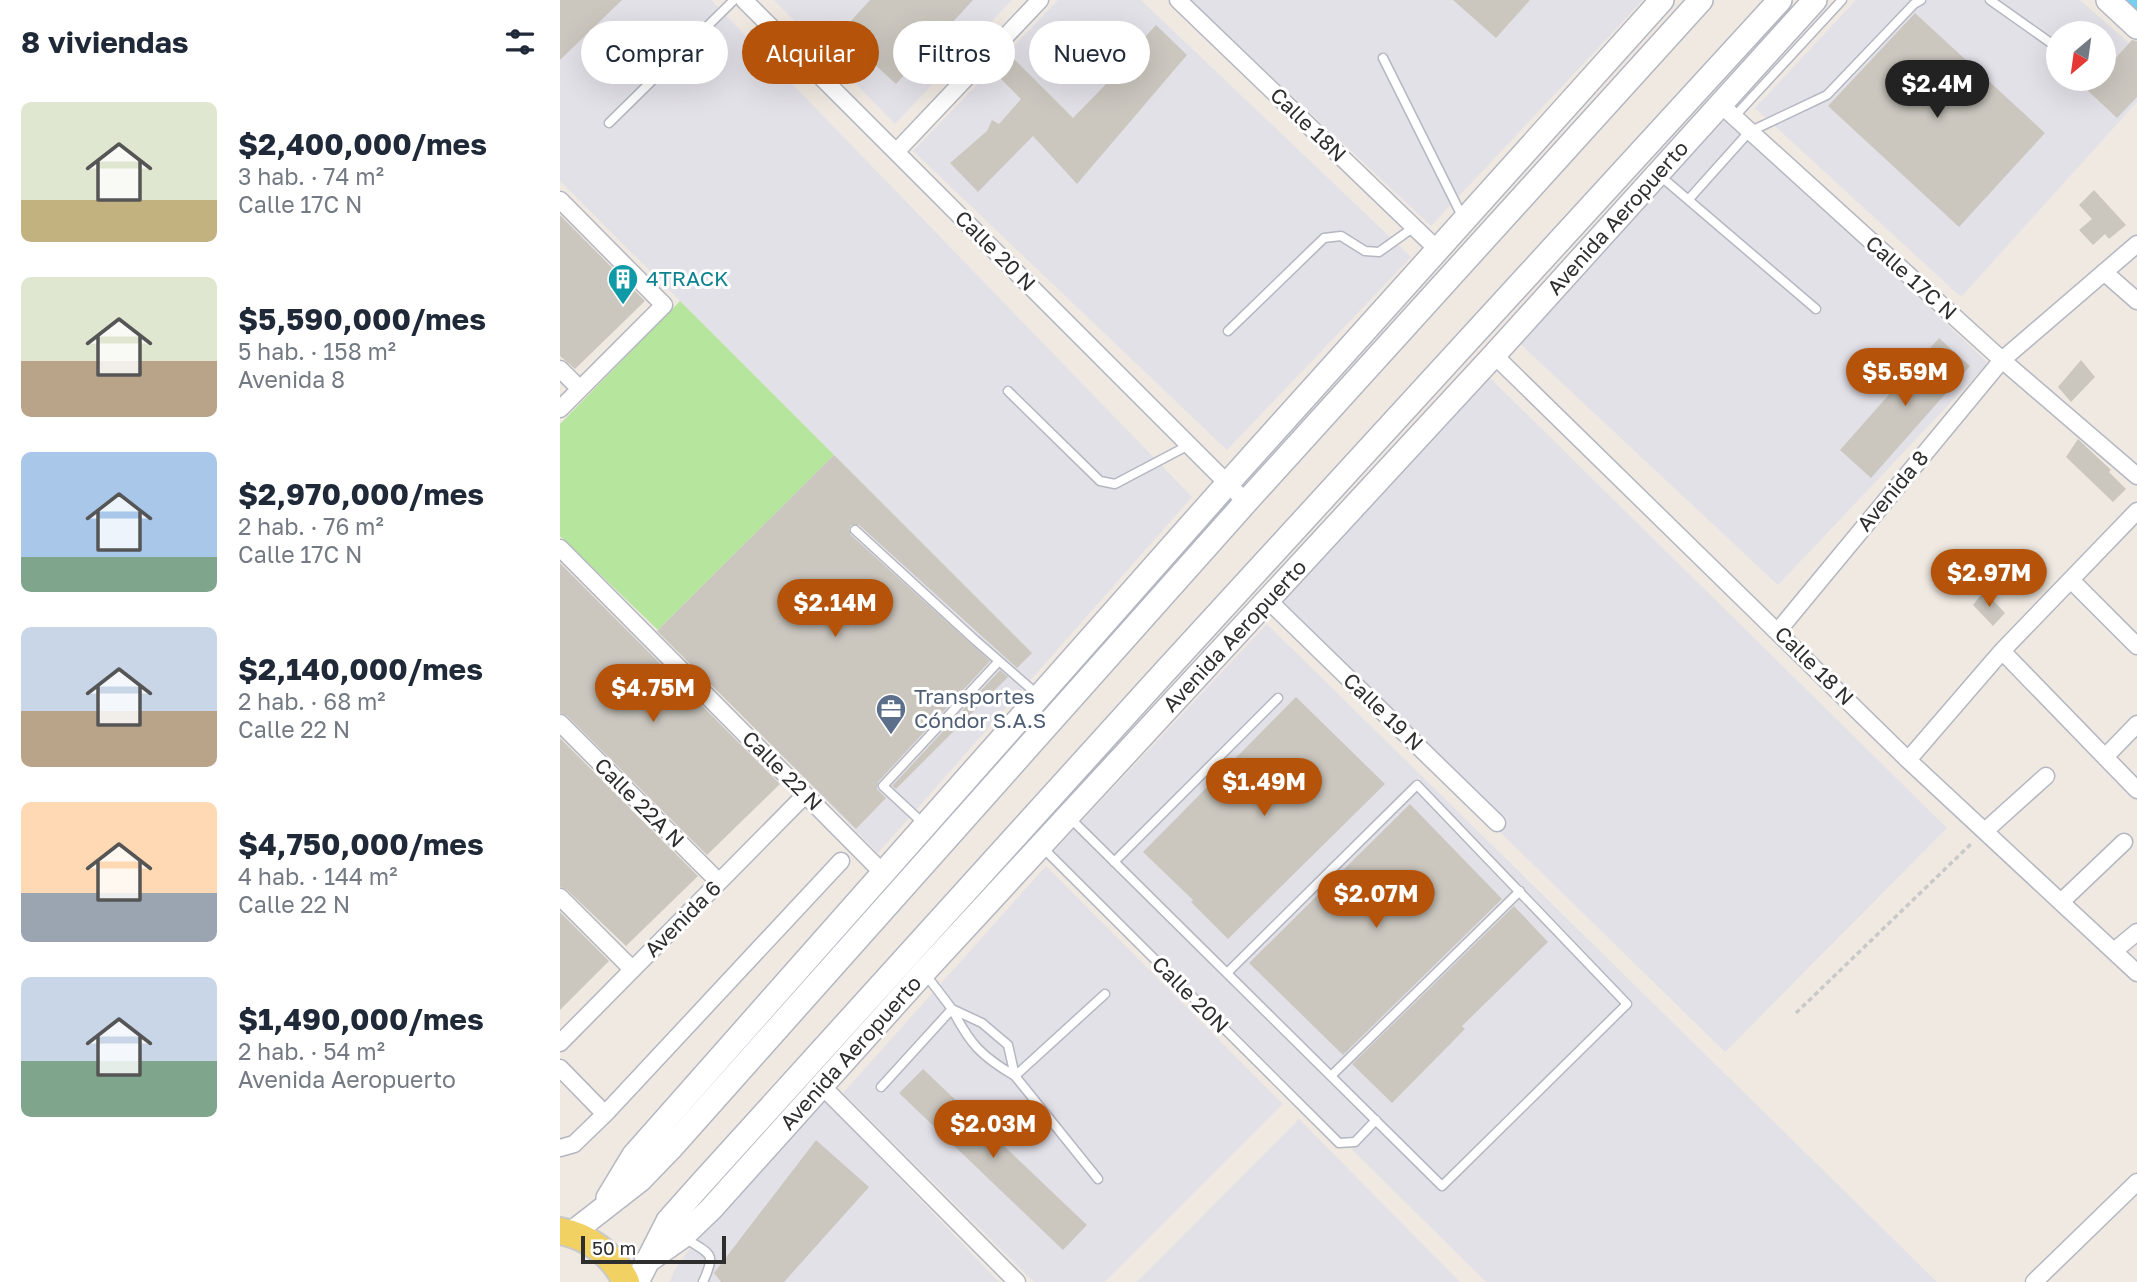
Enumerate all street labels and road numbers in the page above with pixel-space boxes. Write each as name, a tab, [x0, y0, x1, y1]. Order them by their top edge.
street label: Calle 18N	[1265, 82, 1352, 167]
street label: Avenida Aeropuerto	[1541, 135, 1693, 300]
street label: Calle 20 N	[950, 205, 1041, 296]
street label: Calle 17C N	[1861, 230, 1963, 325]
street label: Avenida 8	[1851, 445, 1934, 536]
street label: Avenida Aeropuerto	[1157, 554, 1312, 717]
street label: Calle 18 N	[1770, 620, 1860, 710]
street label: Calle 19 N	[1338, 667, 1429, 756]
street label: Calle 22 N	[737, 725, 828, 816]
street label: Calle 22A N	[589, 752, 690, 853]
street label: Avenida 6	[639, 875, 726, 962]
street label: Calle 20N	[1147, 950, 1235, 1038]
street label: Avenida Aeropuerto	[774, 970, 926, 1135]

